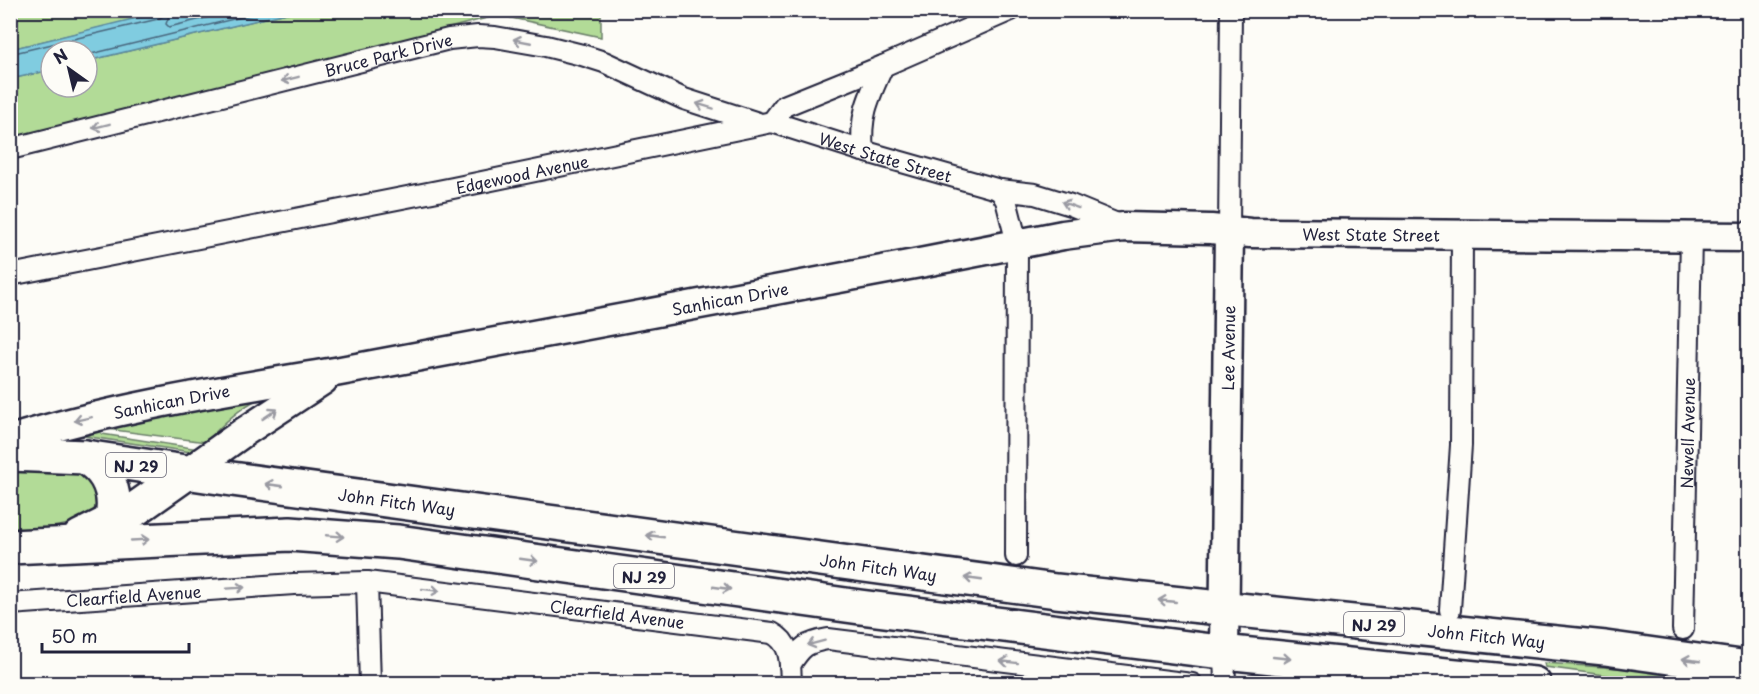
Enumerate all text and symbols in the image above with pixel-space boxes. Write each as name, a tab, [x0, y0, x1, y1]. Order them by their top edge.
street label: Bruce Park Drive	[322, 27, 455, 82]
one-way arrow	[512, 35, 532, 46]
north arrow	[39, 39, 99, 99]
text: N	[48, 42, 72, 69]
one-way arrow	[281, 73, 300, 85]
one-way arrow	[696, 100, 715, 111]
one-way arrow	[92, 121, 111, 133]
street label: West State Street	[816, 126, 955, 188]
street label: Edgewood Avenue	[454, 148, 591, 199]
one-way arrow	[1061, 199, 1080, 210]
street label: West State Street	[1302, 221, 1440, 247]
street label: Sanhican Drive	[670, 276, 790, 321]
street label: Lee Avenue	[1215, 305, 1240, 391]
street label: Newell Avenue	[1674, 377, 1700, 489]
street label: Sanhican Drive	[111, 378, 231, 424]
one-way arrow	[261, 408, 278, 420]
one-way arrow	[74, 414, 93, 425]
road number: NJ 29	[106, 453, 166, 477]
one-way arrow	[265, 479, 285, 490]
street label: John Fitch Way	[337, 482, 457, 521]
one-way arrow	[325, 531, 345, 542]
one-way arrow	[645, 531, 665, 542]
one-way arrow	[130, 535, 150, 546]
street label: John Fitch Way	[818, 547, 938, 587]
one-way arrow	[518, 555, 538, 566]
road number: NJ 29	[614, 564, 674, 588]
one-way arrow	[963, 574, 983, 585]
street label: Clearfield Avenue	[65, 579, 202, 612]
one-way arrow	[226, 582, 246, 593]
one-way arrow	[711, 582, 731, 593]
one-way arrow	[420, 584, 440, 595]
street label: Clearfield Avenue	[549, 593, 686, 634]
one-way arrow	[1157, 596, 1177, 607]
road number: NJ 29	[1344, 612, 1404, 636]
scale bar	[42, 616, 189, 654]
street label: John Fitch Way	[1426, 618, 1546, 654]
text: 50 m	[51, 622, 98, 649]
one-way arrow	[807, 637, 826, 649]
one-way arrow	[1272, 653, 1292, 664]
one-way arrow	[1681, 654, 1701, 665]
one-way arrow	[999, 656, 1019, 667]

